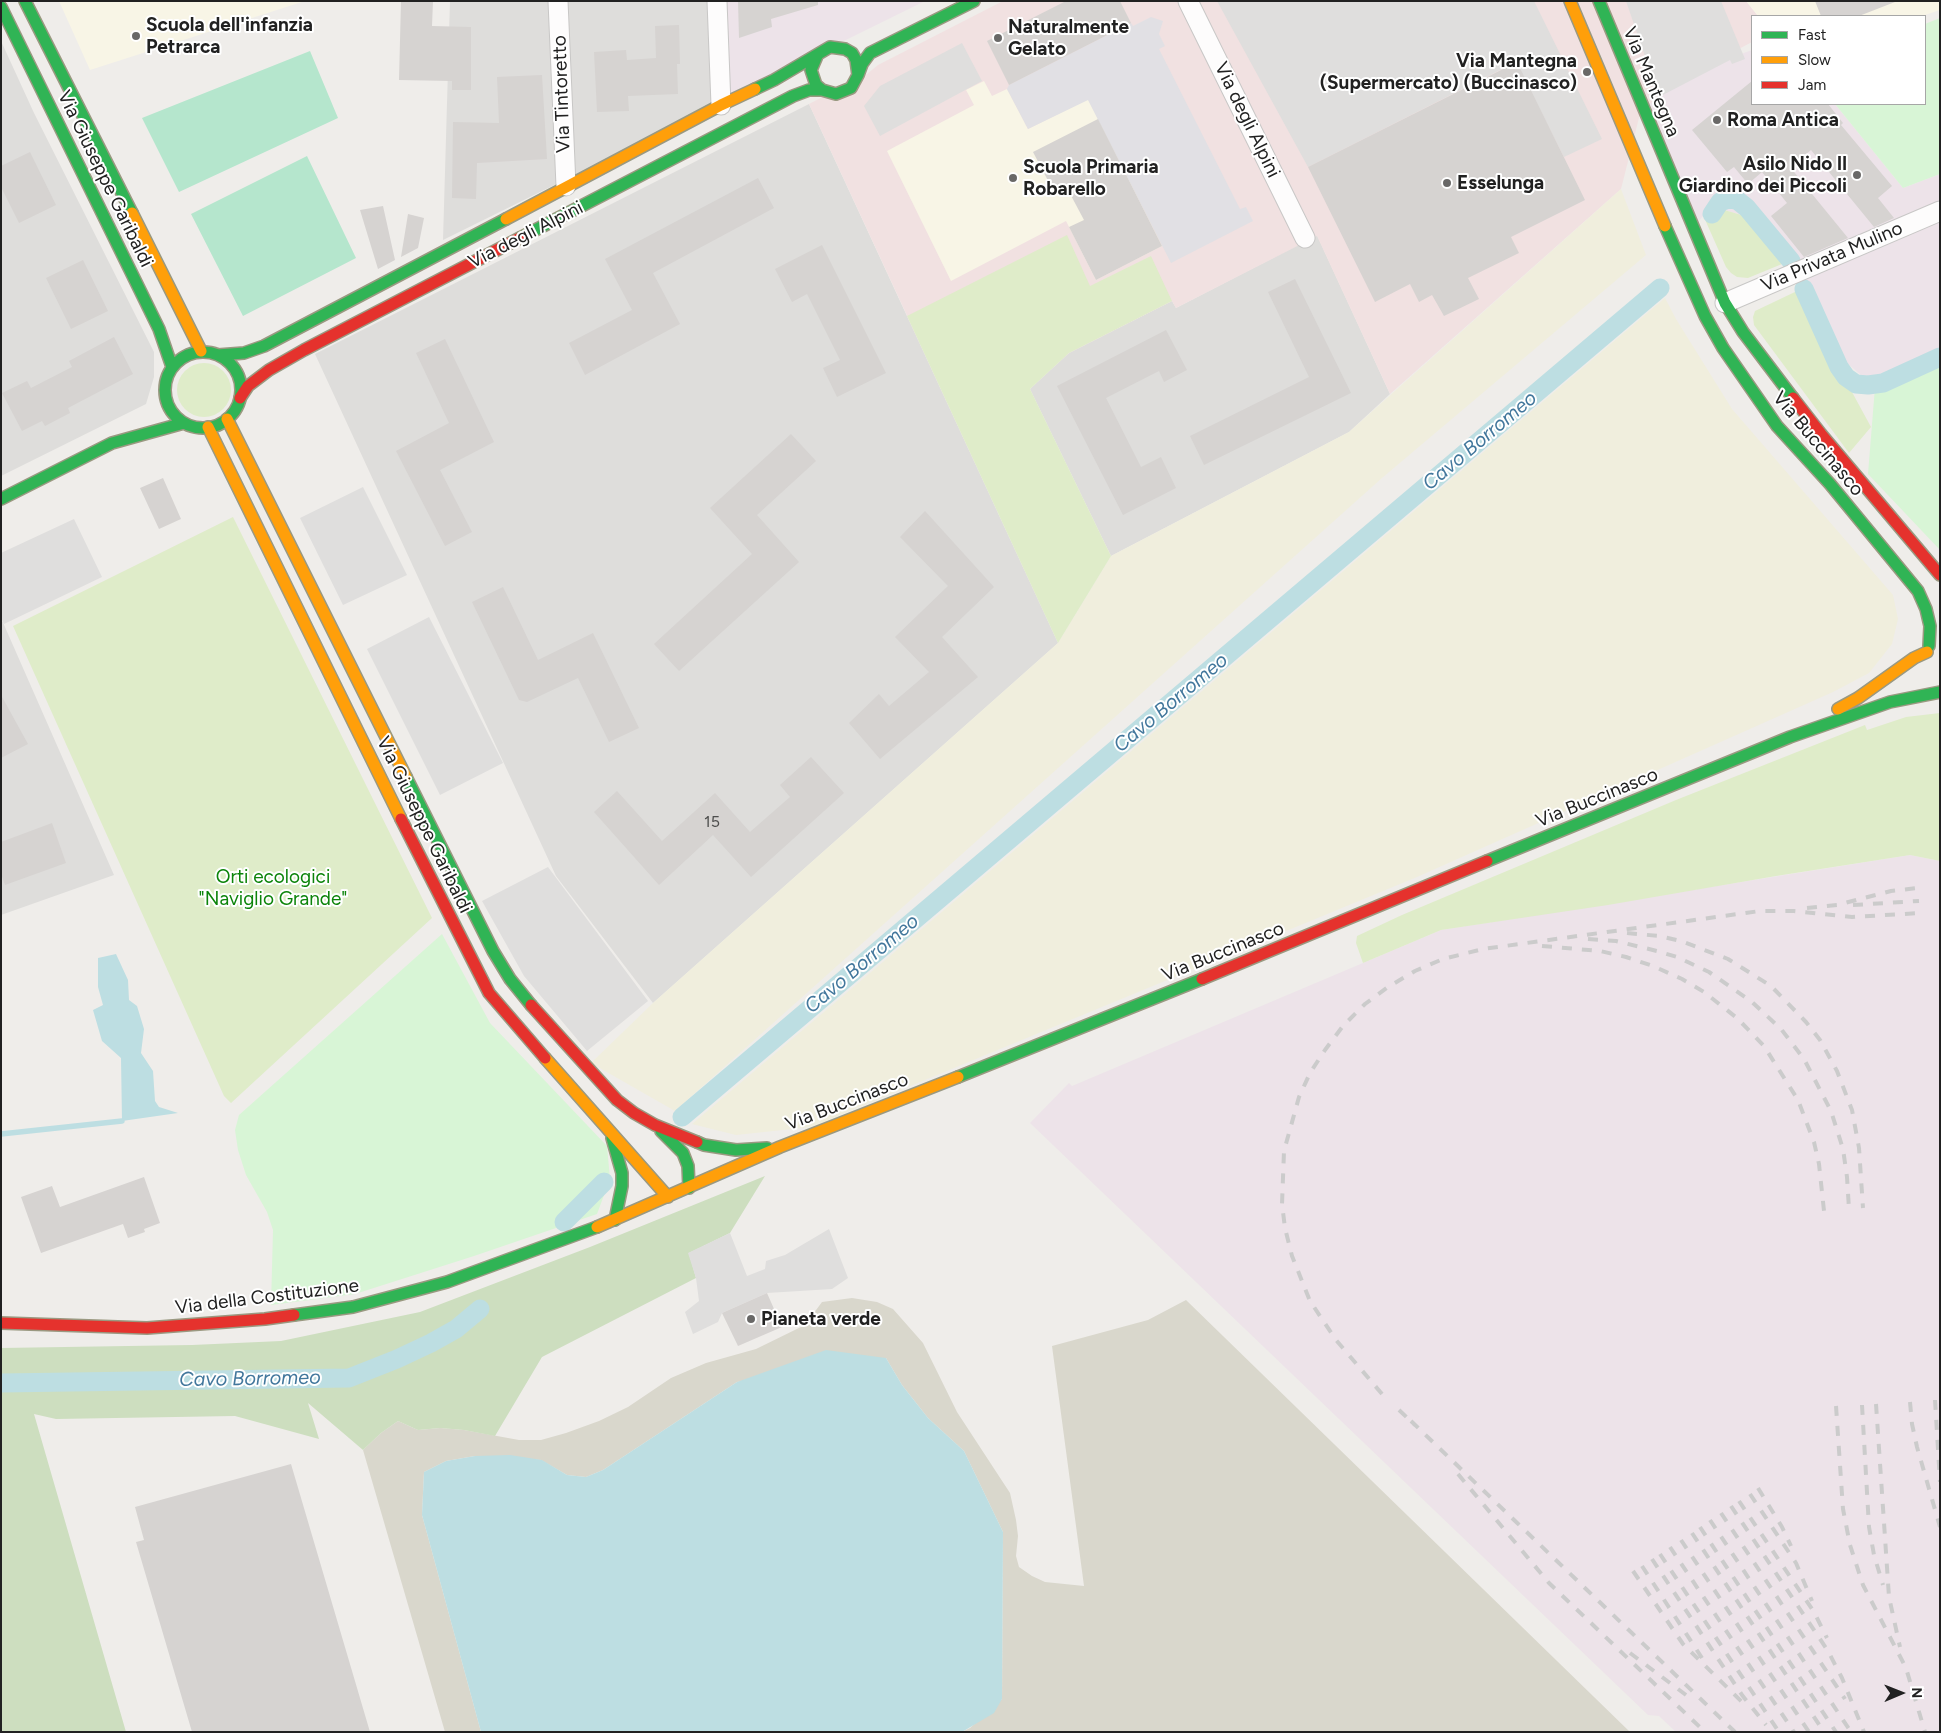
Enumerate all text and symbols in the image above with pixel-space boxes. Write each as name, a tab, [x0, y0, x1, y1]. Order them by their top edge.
place label: Scuola dell'infanzia Petrarca	[146, 14, 313, 58]
legend	[1751, 15, 1926, 105]
place label: Naturalmente Gelato	[1008, 16, 1129, 60]
street label: Via Mantegna	[1618, 24, 1684, 140]
text: Fast	[1798, 26, 1826, 44]
marker: Scuola dell'infanzia Petrarca	[130, 30, 142, 42]
marker: Naturalmente Gelato	[992, 32, 1004, 44]
street label: Via Tintoretto	[549, 35, 575, 153]
place label: Via Mantegna (Supermercato) (Buccinasco)	[1320, 50, 1577, 94]
text: Slow	[1798, 51, 1831, 69]
street label: Via degli Alpini	[1209, 59, 1285, 181]
marker: Via Mantegna (Supermercato) (Buccinasco)	[1581, 66, 1593, 78]
text: Jam	[1798, 76, 1826, 94]
street label: Via Giuseppe Garibaldi	[52, 87, 158, 271]
place label: Roma Antica	[1727, 109, 1839, 131]
marker: Roma Antica	[1711, 114, 1723, 126]
place label: Asilo Nido Il Giardino dei Piccoli	[1679, 153, 1847, 197]
place label: Scuola Primaria Robarello	[1023, 156, 1159, 200]
marker: Asilo Nido Il Giardino dei Piccoli	[1851, 169, 1863, 181]
marker: Scuola Primaria Robarello	[1007, 172, 1019, 184]
place label: Esselunga	[1457, 172, 1544, 194]
marker: Esselunga	[1441, 177, 1453, 189]
street label: Via degli Alpini	[465, 196, 587, 274]
street label: Via Privata Mulino	[1758, 217, 1906, 297]
water label: Cavo Borromeo	[1418, 386, 1542, 496]
street label: Via Buccinasco	[1768, 387, 1868, 501]
water label: Cavo Borromeo	[1109, 648, 1233, 758]
street label: Via Giuseppe Garibaldi	[371, 733, 477, 917]
street label: Via Buccinasco	[1533, 763, 1661, 833]
house number: 15	[704, 812, 720, 832]
park label: Orti ecologici "Naviglio Grande"	[199, 866, 347, 910]
water label: Cavo Borromeo	[800, 909, 924, 1019]
street label: Via Buccinasco	[1159, 917, 1287, 987]
street label: Via Buccinasco	[782, 1068, 912, 1136]
street label: Via della Costituzione	[174, 1274, 360, 1320]
place label: Pianeta verde	[761, 1308, 881, 1330]
marker: Pianeta verde	[745, 1313, 757, 1325]
water label: Cavo Borromeo	[179, 1366, 321, 1392]
north arrow	[1876, 1668, 1926, 1718]
text: N	[1908, 1687, 1925, 1698]

